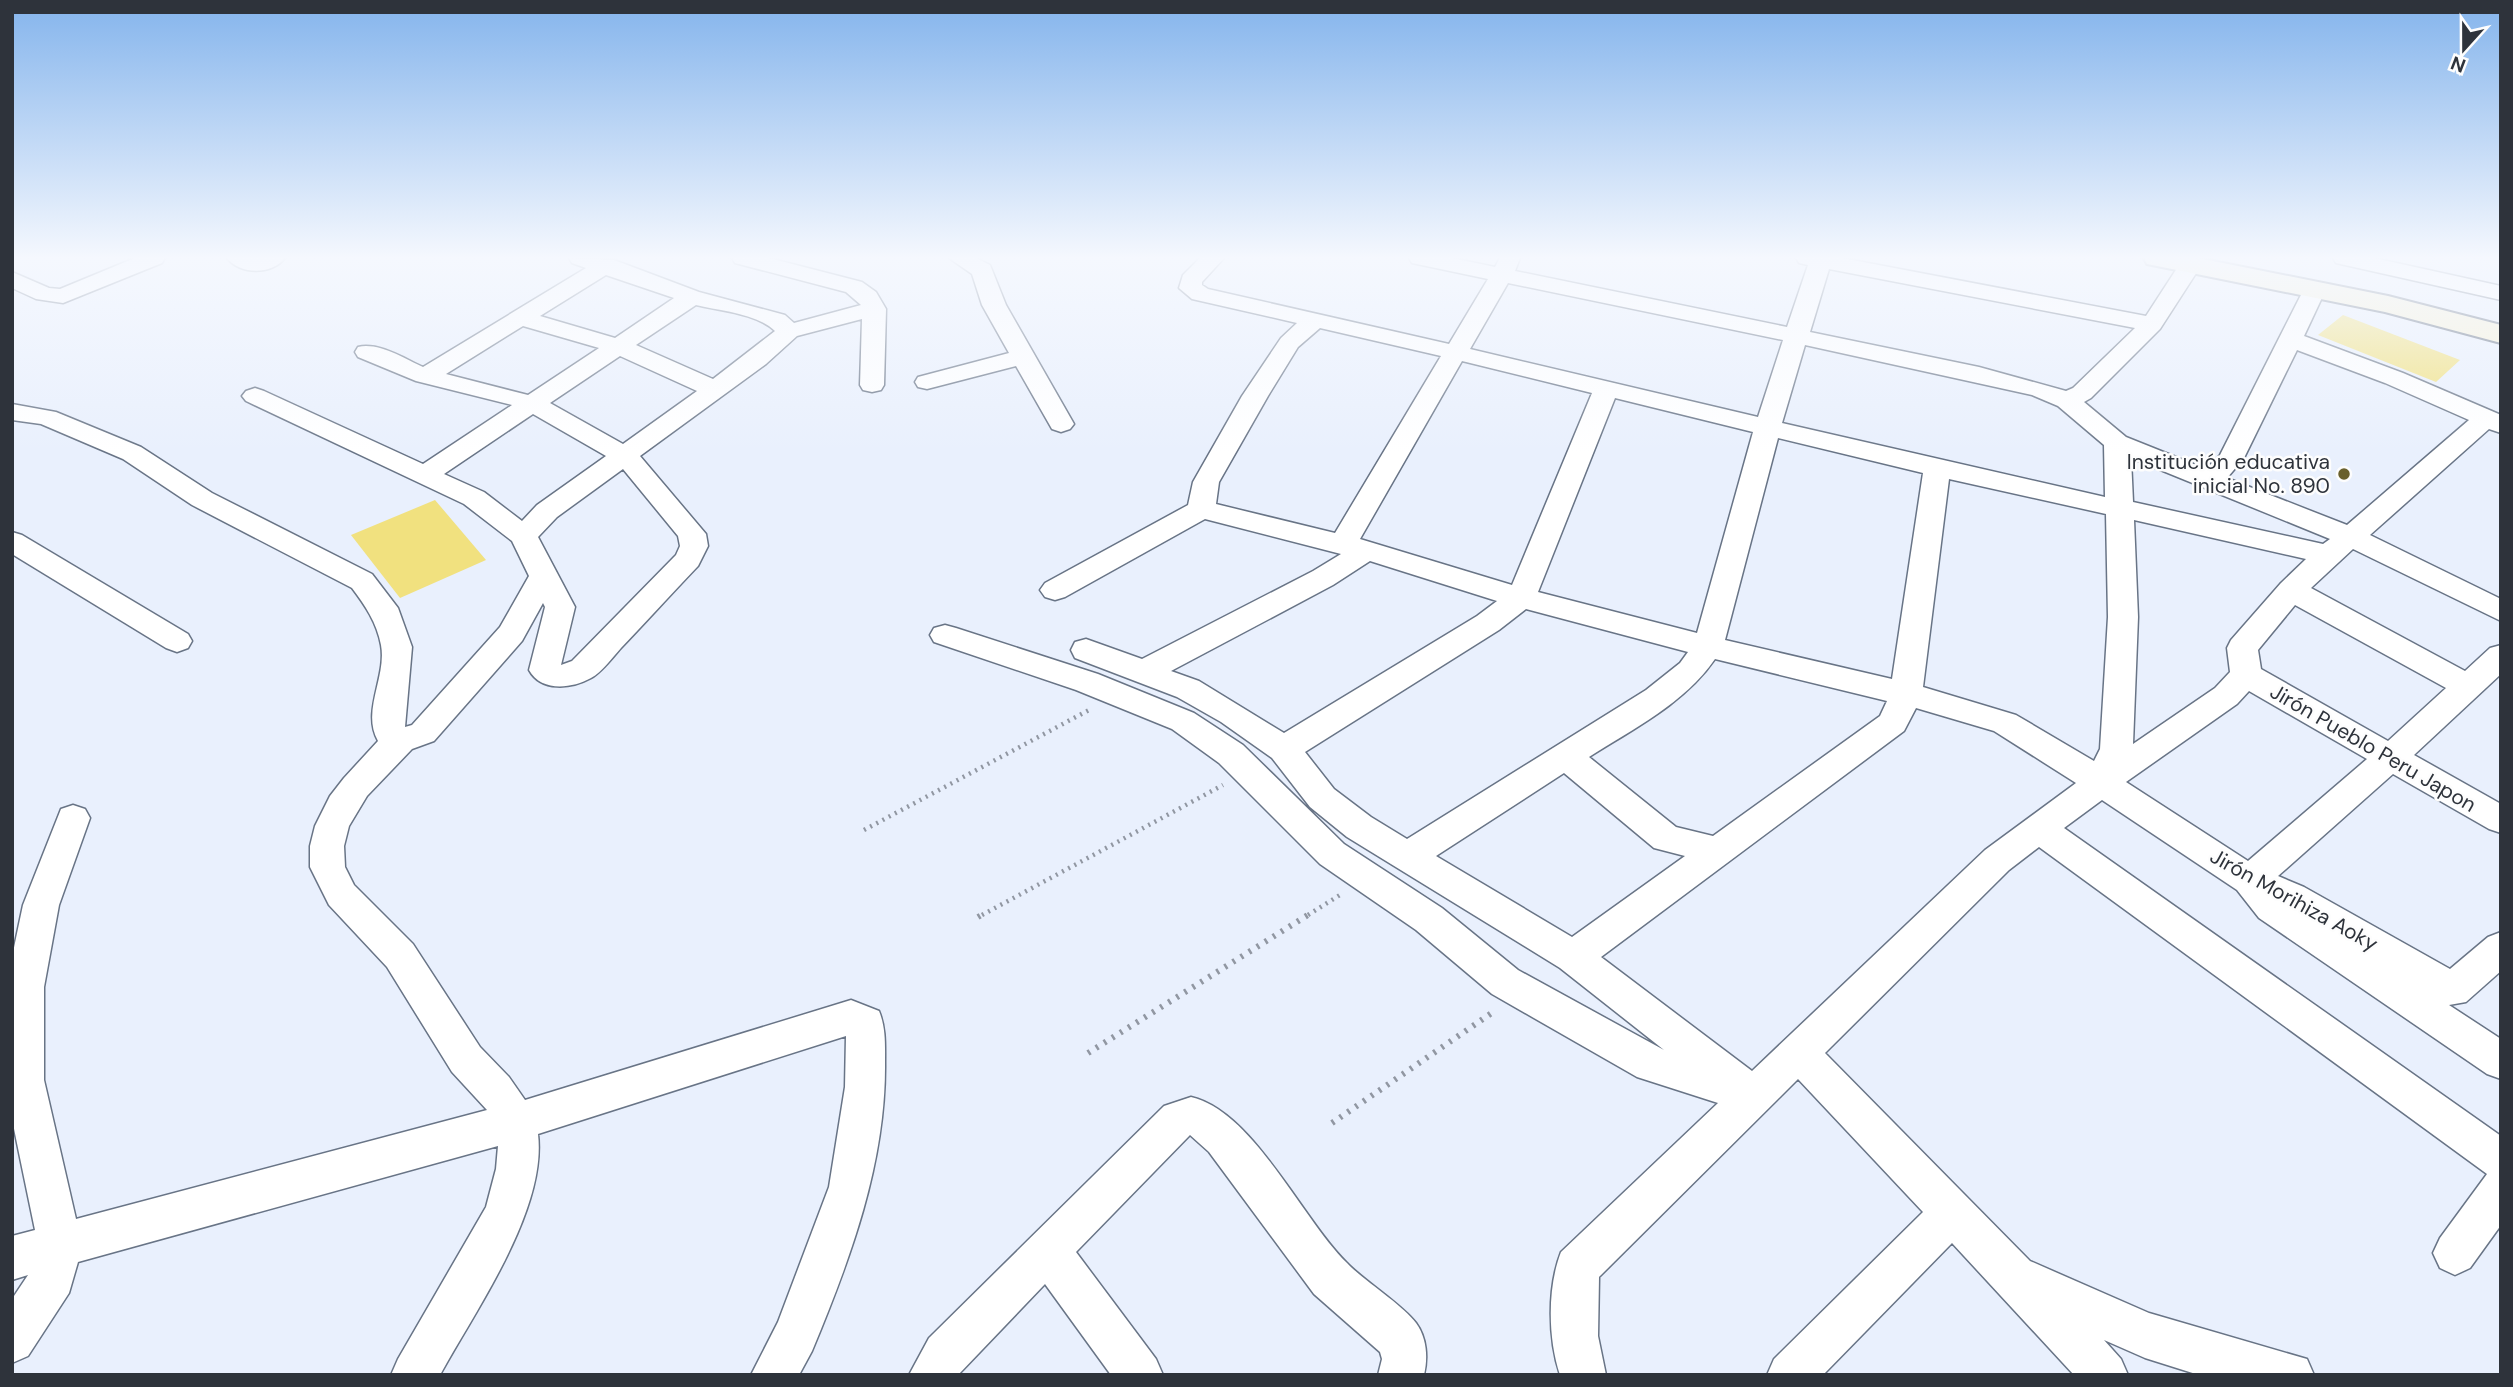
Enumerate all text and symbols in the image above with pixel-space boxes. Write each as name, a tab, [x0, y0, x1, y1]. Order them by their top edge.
north arrow	[2429, 14, 2499, 84]
text: N	[2447, 50, 2469, 79]
place label: Institución educativa inicial No. 890	[2127, 448, 2330, 500]
marker: Institución educativa inicial No. 890	[2336, 466, 2352, 482]
street label: Jirón Pueblo Peru Japon	[2265, 677, 2481, 819]
street label: Jirón Morihiza Aoky	[2205, 842, 2383, 958]

